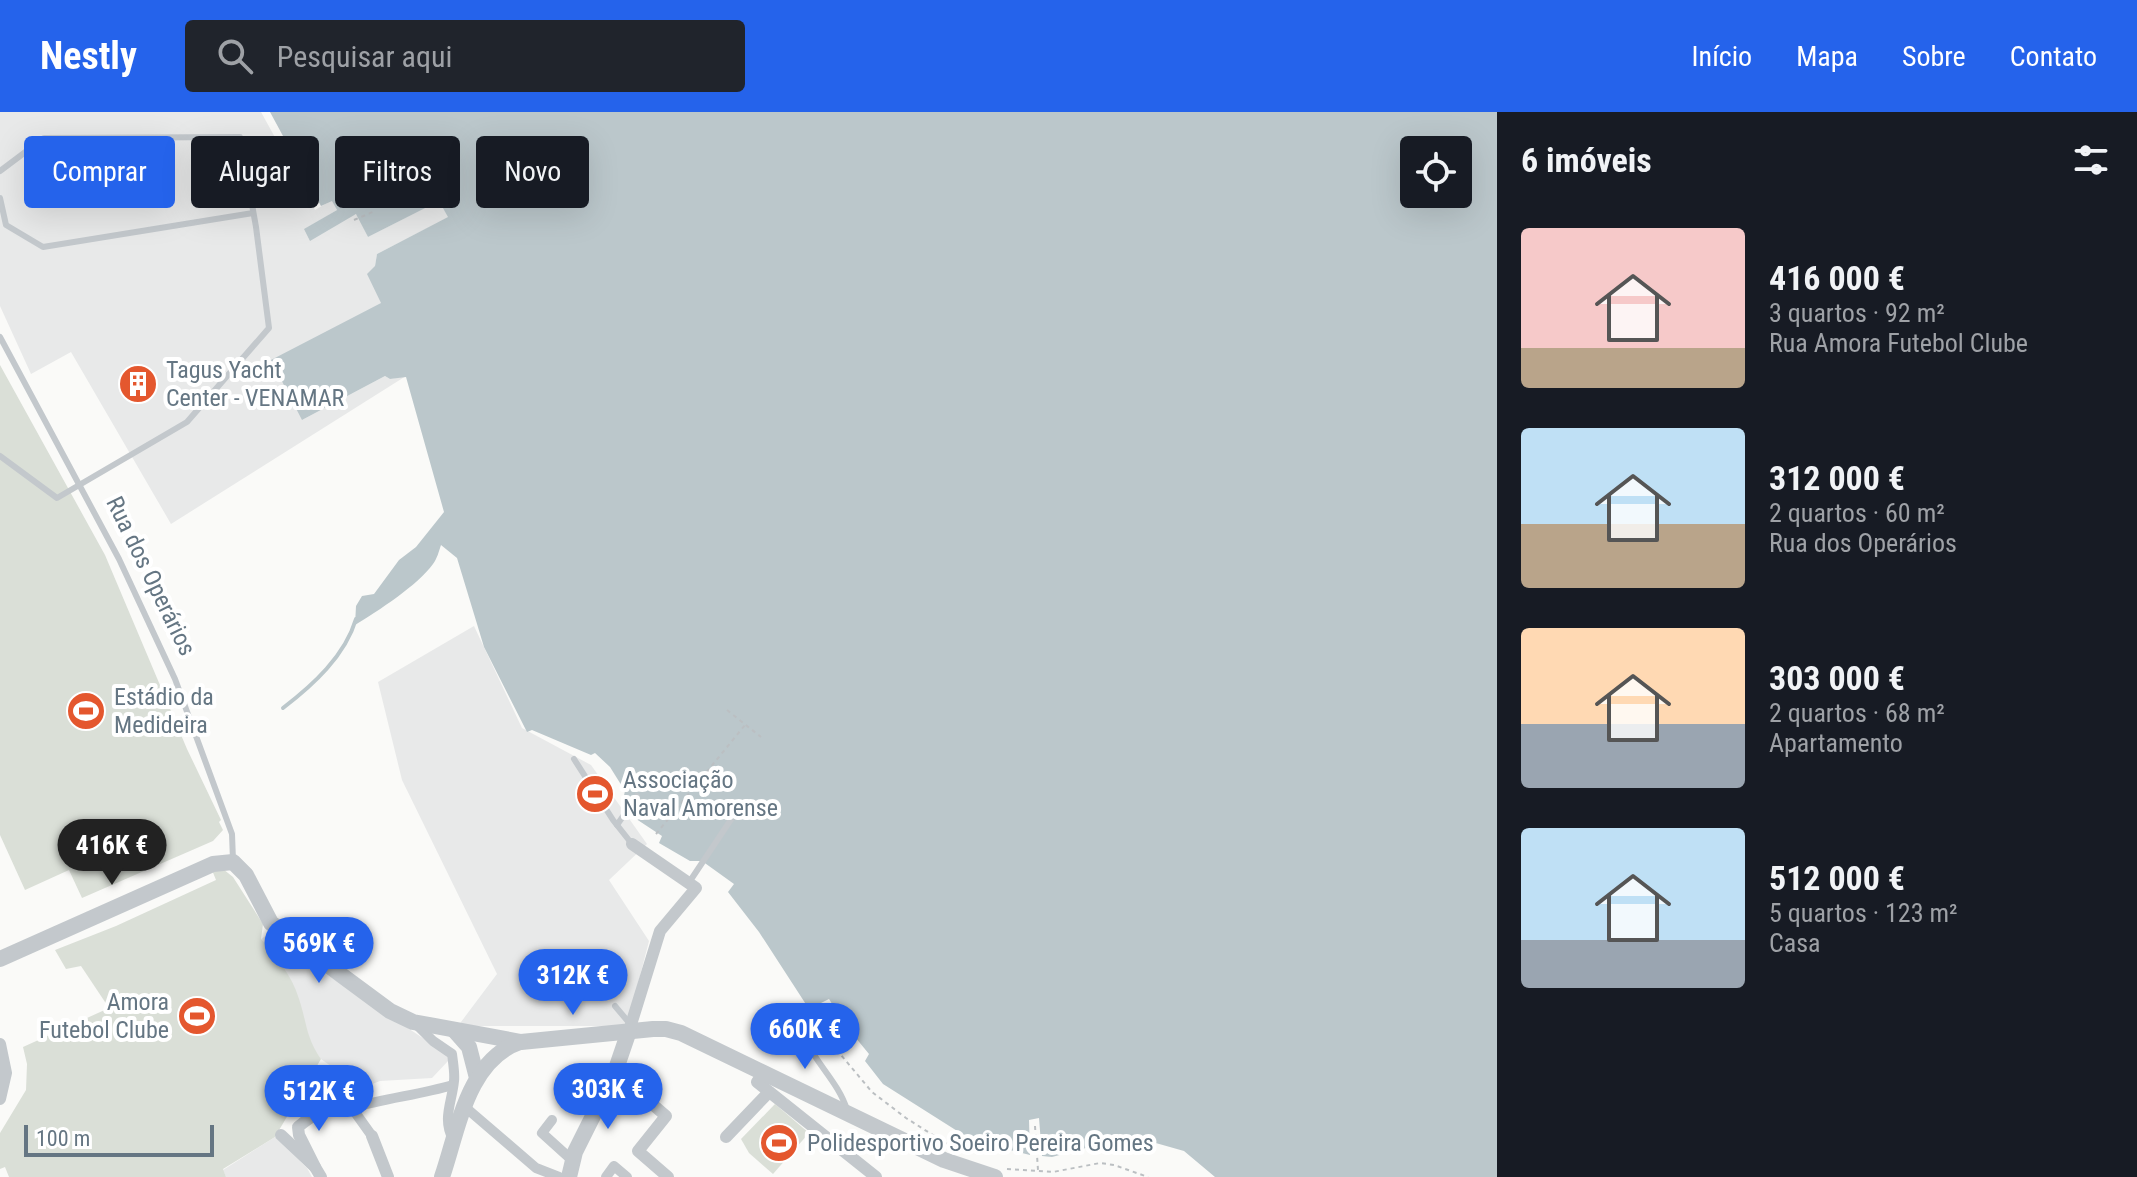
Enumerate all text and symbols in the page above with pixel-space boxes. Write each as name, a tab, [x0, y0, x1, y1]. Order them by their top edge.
search box	[185, 20, 745, 92]
text: Nestly	[40, 34, 137, 78]
icon: search	[213, 34, 257, 78]
text: Pesquisar aqui	[277, 39, 452, 74]
text: Início	[1692, 40, 1752, 73]
text: Mapa	[1796, 40, 1858, 73]
text: Sobre	[1902, 40, 1966, 73]
text: Contato	[2010, 40, 2097, 73]
chip: Comprar	[24, 136, 175, 208]
chip: Alugar	[191, 136, 319, 208]
chip: Filtros	[335, 136, 460, 208]
chip: Novo	[476, 136, 589, 208]
map controls	[1400, 136, 1472, 208]
button: locate	[1400, 136, 1472, 208]
icon: filters	[2069, 138, 2113, 182]
text: 6 imóveis	[1521, 140, 1652, 180]
text: 416 000 €	[1769, 258, 1905, 298]
icon: home	[1585, 260, 1681, 356]
text: 3 quartos · 92 m²	[1769, 298, 1945, 328]
text: Rua Amora Futebol Clube	[1769, 328, 2028, 358]
place label: Tagus Yacht Center - VENAMAR	[166, 356, 345, 412]
building icon: Tagus Yacht Center - VENAMAR	[117, 363, 159, 405]
text: 312 000 €	[1769, 458, 1905, 498]
icon: home	[1585, 460, 1681, 556]
street label: Rua dos Operários	[100, 492, 202, 660]
text: 2 quartos · 60 m²	[1769, 498, 1945, 528]
text: Rua dos Operários	[1769, 528, 1957, 558]
text: 303 000 €	[1769, 658, 1905, 698]
icon: home	[1585, 660, 1681, 756]
place label: Estádio da Medideira	[114, 683, 214, 739]
sports icon: Estádio da Medideira	[65, 690, 107, 732]
text: 2 quartos · 68 m²	[1769, 698, 1945, 728]
text: Apartamento	[1769, 728, 1903, 758]
place label: Associação Naval Amorense	[623, 766, 778, 822]
sports icon: Associação Naval Amorense	[574, 773, 616, 815]
pin: 416K €	[47, 819, 177, 887]
text: 416K €	[76, 830, 148, 860]
text: 512 000 €	[1769, 858, 1905, 898]
icon: home	[1585, 860, 1681, 956]
text: 5 quartos · 123 m²	[1769, 898, 1958, 928]
pin: 569K €	[254, 917, 384, 985]
text: 569K €	[283, 928, 355, 958]
text: Casa	[1769, 928, 1821, 958]
pin: 312K €	[508, 949, 638, 1017]
text: 312K €	[537, 960, 609, 990]
place label: Amora Futebol Clube	[39, 988, 169, 1044]
sports icon: Amora Futebol Clube	[176, 995, 218, 1037]
pin: 660K €	[740, 1003, 870, 1071]
text: 660K €	[769, 1014, 841, 1044]
pin: 303K €	[543, 1063, 673, 1131]
pin: 512K €	[254, 1065, 384, 1133]
text: 303K €	[572, 1074, 644, 1104]
text: 512K €	[283, 1076, 355, 1106]
scale bar	[24, 1121, 214, 1157]
sports icon: Polidesportivo Soeiro Pereira Gomes	[758, 1122, 800, 1164]
text: 100 m	[36, 1126, 90, 1151]
place label: Polidesportivo Soeiro Pereira Gomes	[807, 1129, 1154, 1157]

